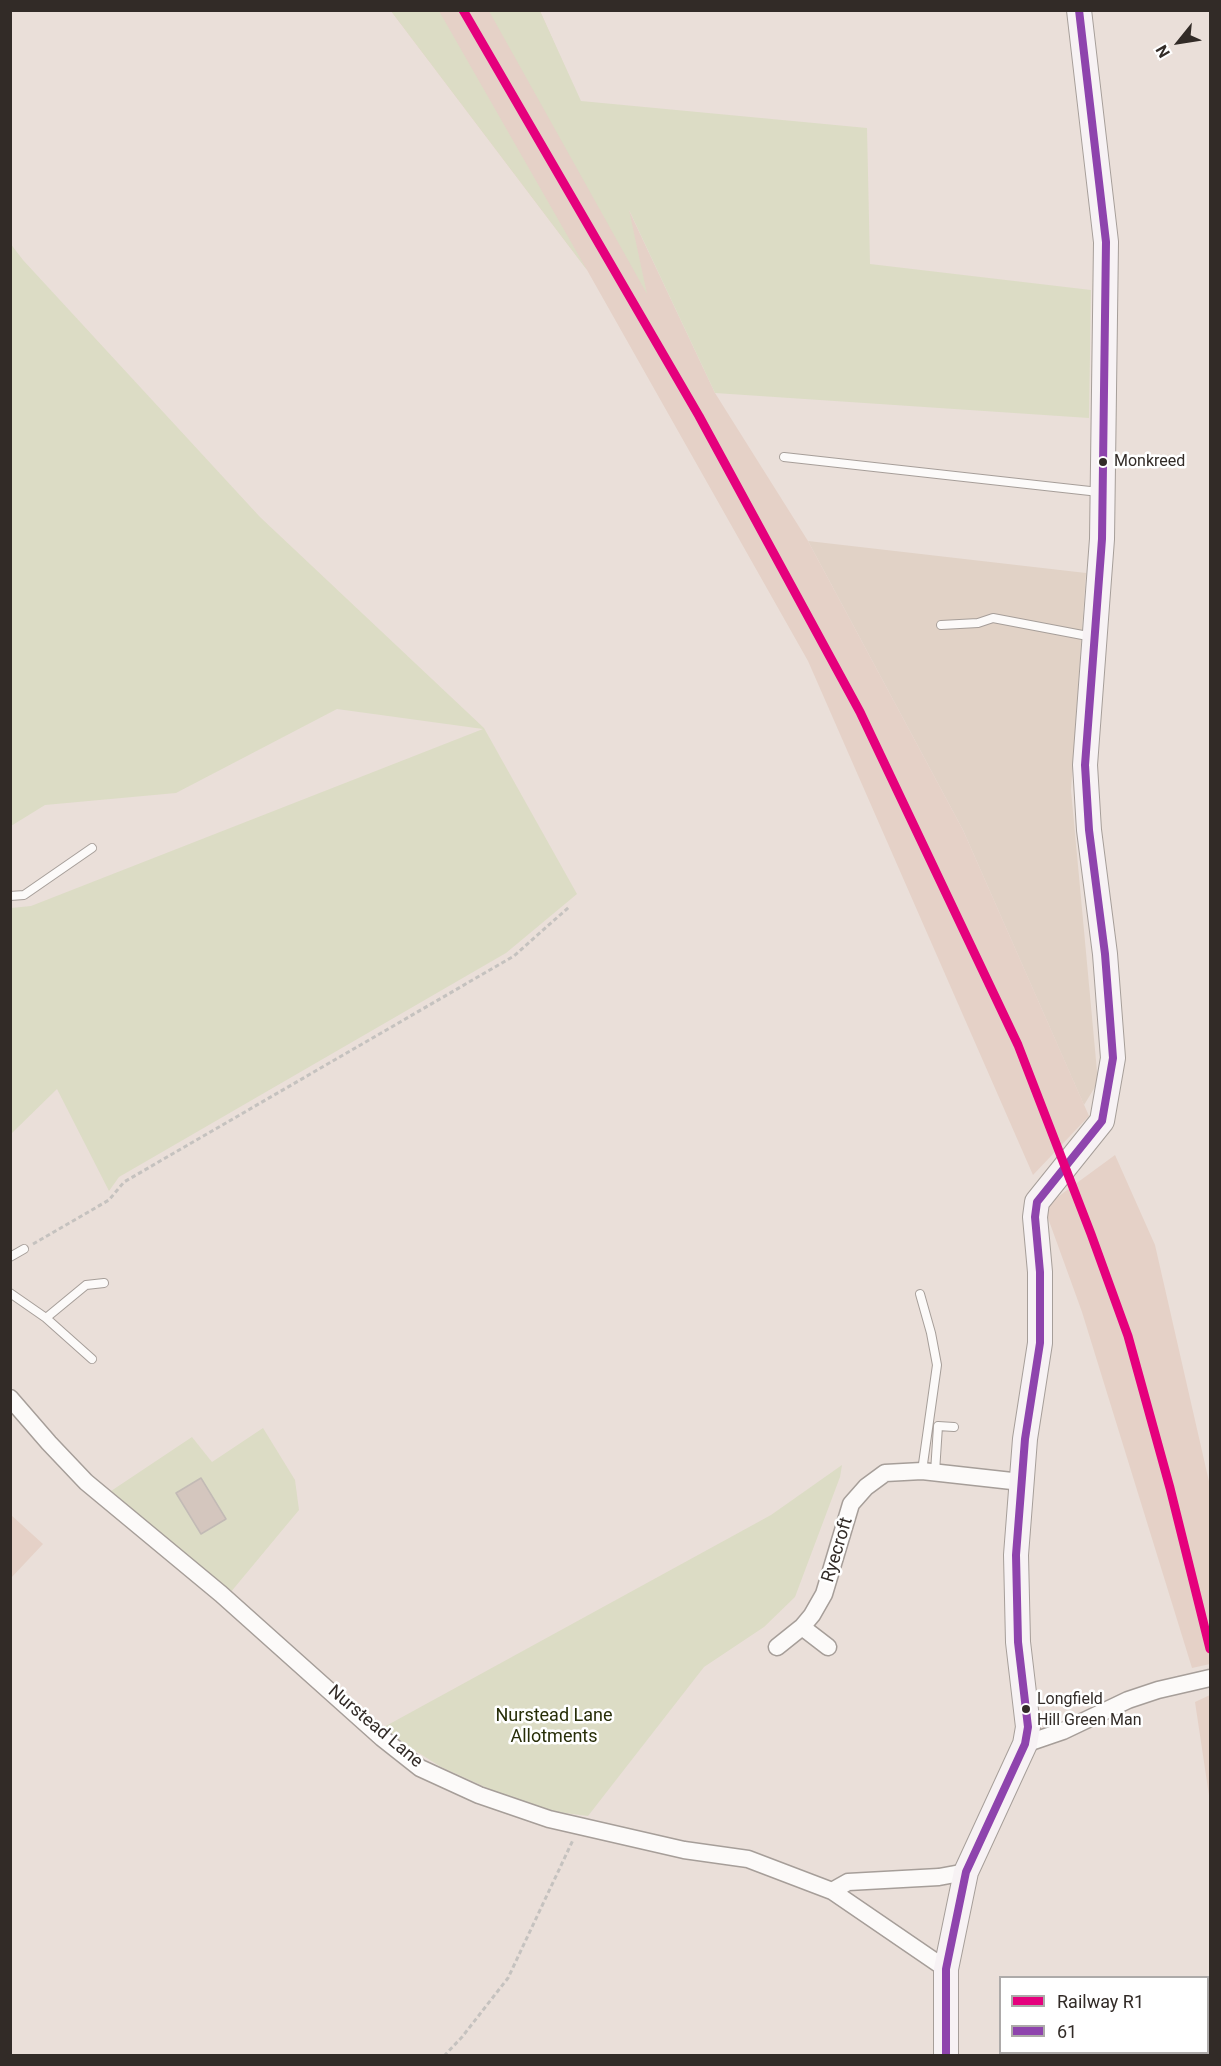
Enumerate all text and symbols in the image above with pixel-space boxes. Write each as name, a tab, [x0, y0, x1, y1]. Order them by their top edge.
north arrow	[1149, 12, 1209, 72]
text: N	[1152, 42, 1174, 61]
place label: Monkreed	[1114, 452, 1185, 472]
marker: Monkreed	[1097, 456, 1109, 468]
street label: Ryecroft	[818, 1515, 858, 1585]
street label: Nurstead Lane	[323, 1681, 427, 1773]
place label: Longfield Hill Green Man	[1037, 1690, 1142, 1728]
marker: Longfield Hill Green Man	[1020, 1703, 1032, 1715]
park label: Nurstead Lane Allotments	[496, 1705, 612, 1748]
legend	[999, 1976, 1209, 2054]
text: Railway R1	[1057, 1991, 1144, 2012]
text: 61	[1057, 2021, 1077, 2042]

